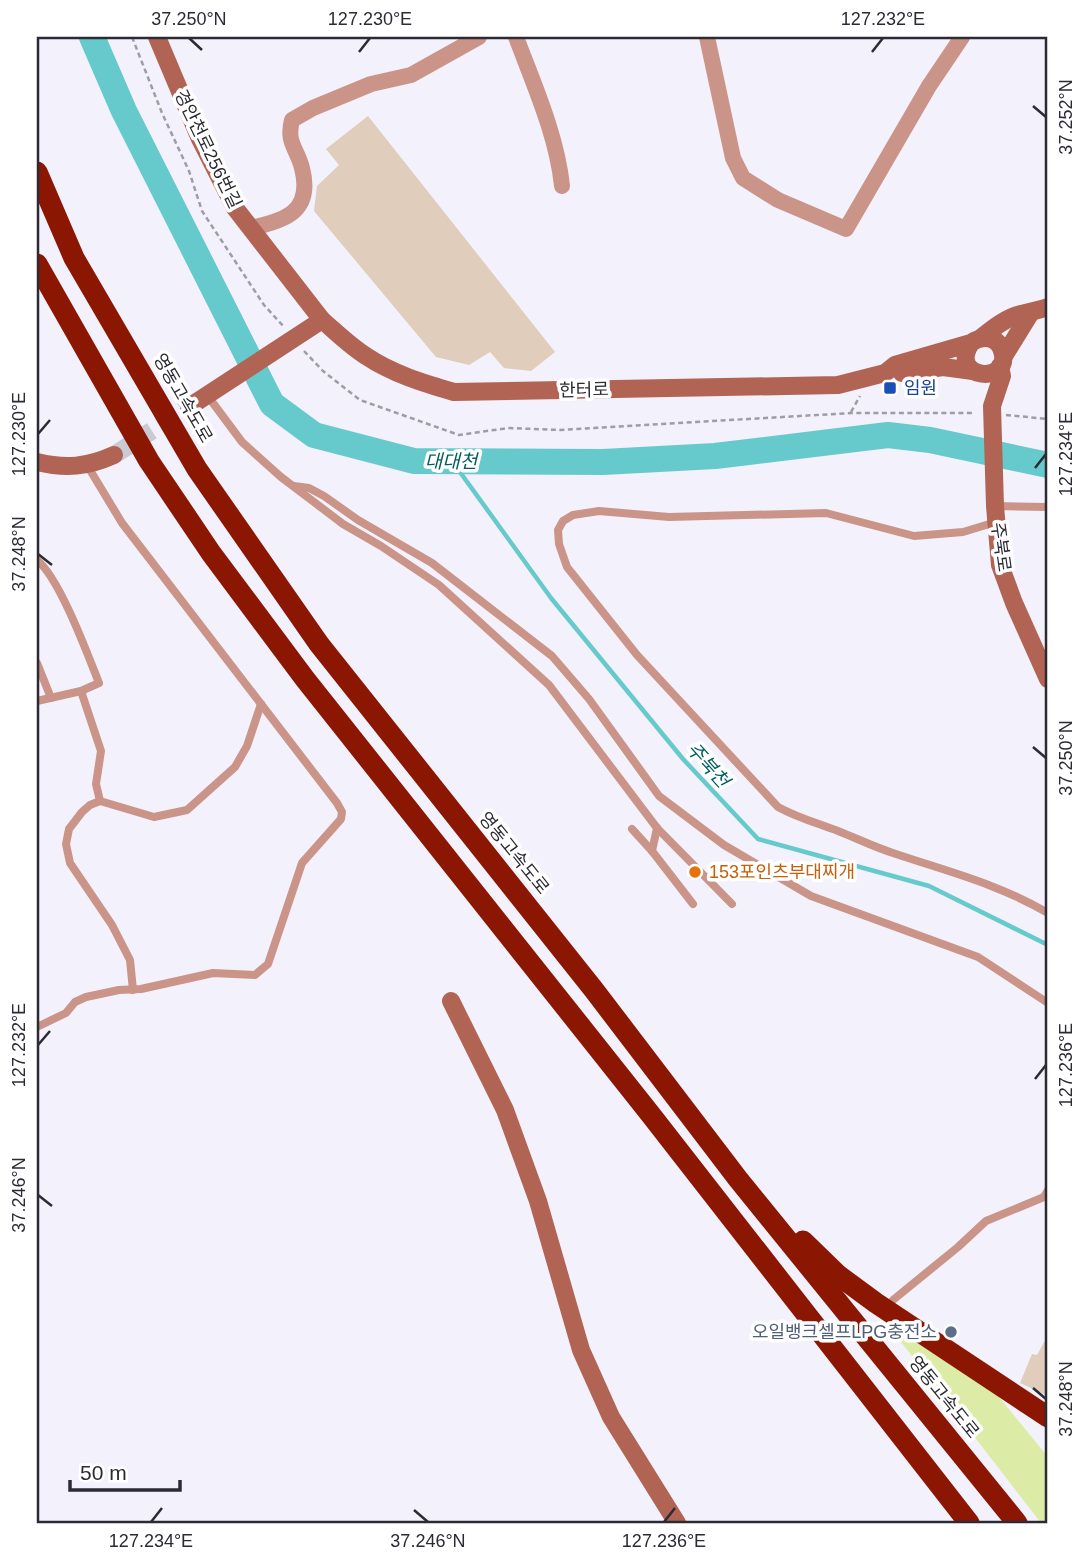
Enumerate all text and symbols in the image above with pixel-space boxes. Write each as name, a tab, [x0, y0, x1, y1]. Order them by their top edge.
text: 37.250°N	[151, 9, 227, 29]
text: 127.230°E	[328, 9, 412, 29]
text: 127.232°E	[841, 9, 925, 29]
text: 37.252°N	[1056, 79, 1076, 155]
street label: 경안천로256번길	[171, 86, 245, 212]
street label: 영동고속도로	[149, 350, 217, 446]
place label: 임원	[904, 378, 937, 398]
street label: 한터로	[559, 380, 609, 400]
marker: 임원	[882, 380, 898, 396]
text: 127.230°E	[9, 392, 29, 476]
text: 127.234°E	[1056, 412, 1076, 496]
water label: 대대천	[425, 451, 479, 472]
text: 37.248°N	[9, 516, 29, 592]
street label: 주북로	[988, 521, 1014, 573]
text: 37.250°N	[1056, 720, 1076, 796]
water label: 주북천	[683, 738, 734, 793]
street label: 영동고속도로	[475, 808, 553, 898]
place label: 153포인츠부대찌개	[709, 862, 855, 882]
marker: 153포인츠부대찌개	[687, 864, 703, 880]
text: 127.232°E	[9, 1003, 29, 1087]
text: 127.236°E	[1056, 1023, 1076, 1107]
text: 37.246°N	[9, 1157, 29, 1233]
place label: 오일뱅크셀프LPG충전소	[752, 1322, 937, 1342]
marker: 오일뱅크셀프LPG충전소	[943, 1324, 959, 1340]
street label: 영동고속도로	[905, 1352, 983, 1442]
text: 37.248°N	[1056, 1361, 1076, 1437]
scale bar	[70, 1448, 180, 1492]
text: 50 m	[80, 1461, 127, 1484]
text: 127.234°E	[109, 1531, 193, 1551]
text: 37.246°N	[390, 1531, 466, 1551]
text: 127.236°E	[622, 1531, 706, 1551]

